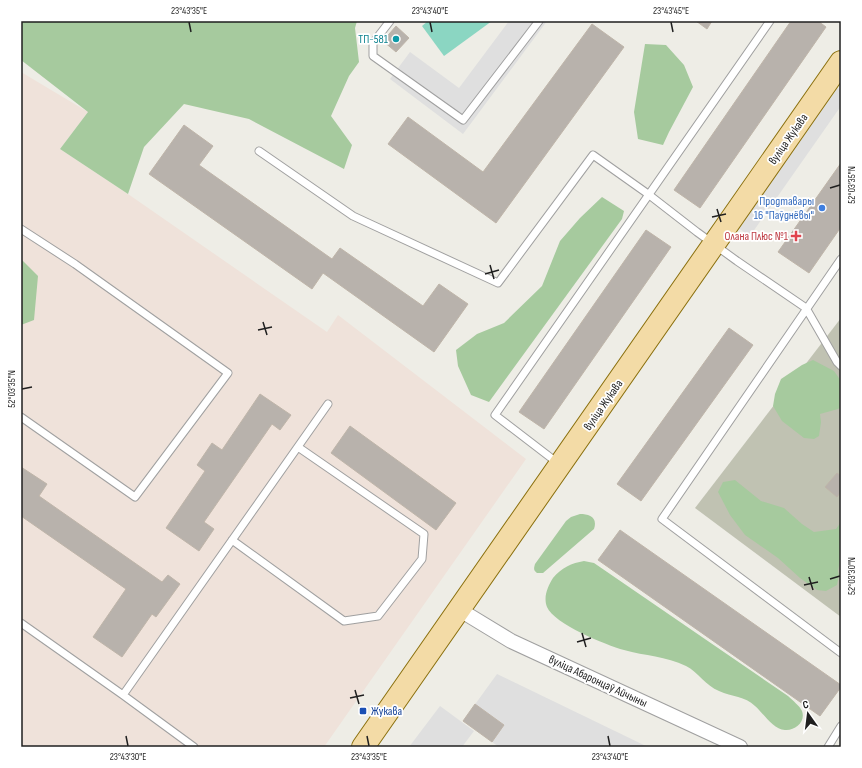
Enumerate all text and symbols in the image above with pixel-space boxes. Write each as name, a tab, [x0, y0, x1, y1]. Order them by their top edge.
text: 23°43'35"E	[171, 5, 207, 17]
text: 23°43'40"E	[412, 5, 448, 17]
text: 23°43'45"E	[653, 5, 689, 17]
place label: ТП-581	[358, 32, 389, 47]
marker: ТП-581	[391, 34, 401, 44]
street label: вуліца Жукава	[765, 111, 812, 168]
text: 52°03'35"N	[846, 166, 858, 204]
place label: Продтавары 16 "Паўднёвы"	[754, 194, 814, 223]
marker: Продтавары 16 "Паўднёвы"	[817, 203, 827, 213]
place label: Олана Плюс №1	[725, 229, 789, 244]
marker: Олана Плюс №1	[791, 231, 801, 241]
text: 52°03'35"N	[6, 370, 18, 408]
street label: вуліца Жукава	[580, 377, 627, 434]
text: 52°03'30"N	[846, 557, 858, 595]
street label: вуліца Абаронцаў Айчыны	[546, 652, 650, 711]
north arrow	[788, 694, 828, 734]
text: С	[801, 698, 810, 712]
place label: Жукава	[371, 704, 402, 719]
marker: Жукава	[358, 706, 368, 716]
text: 23°43'30"E	[110, 751, 146, 763]
text: 23°43'35"E	[351, 751, 387, 763]
text: 23°43'40"E	[592, 751, 628, 763]

